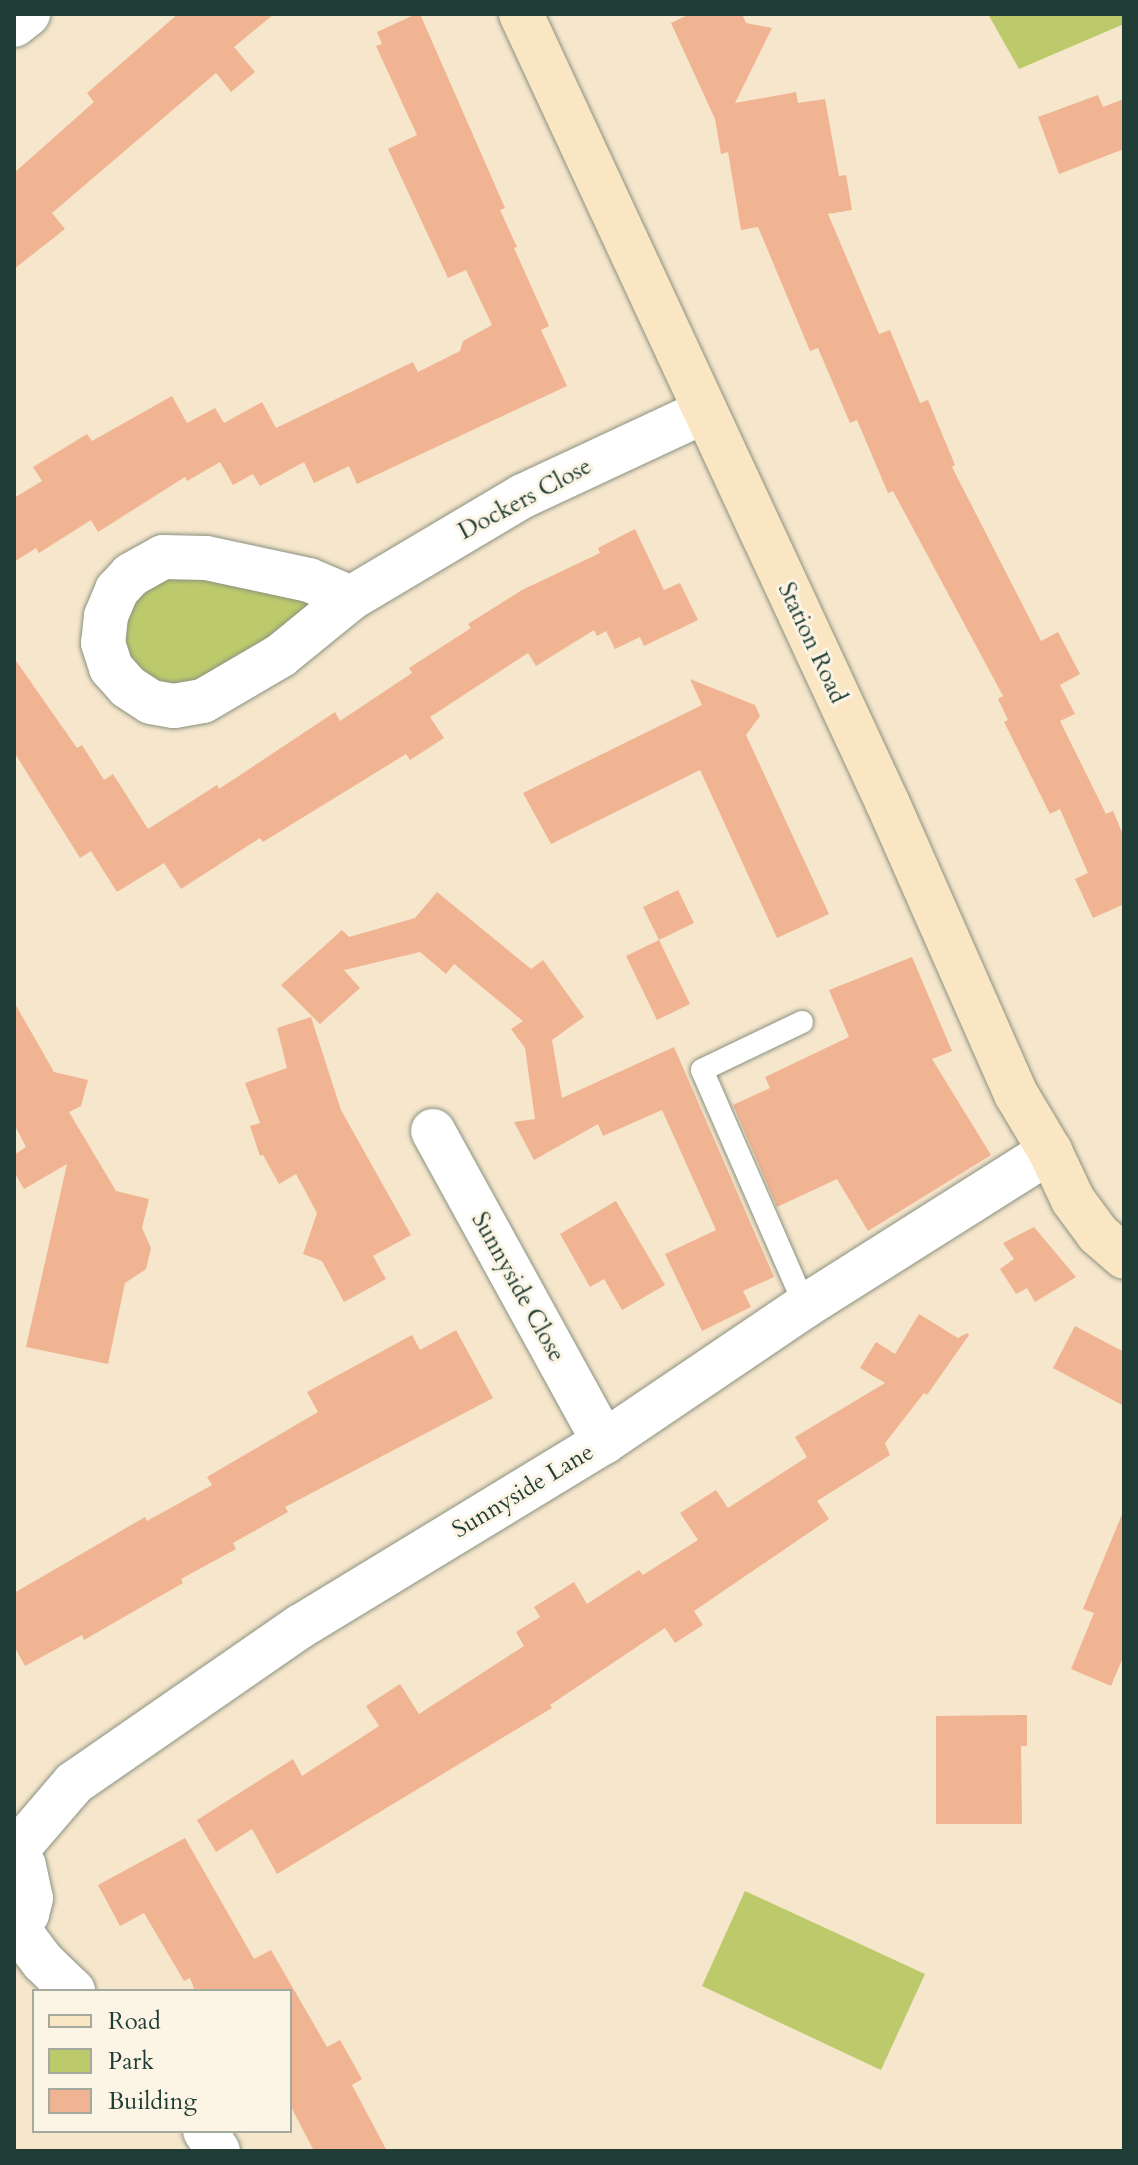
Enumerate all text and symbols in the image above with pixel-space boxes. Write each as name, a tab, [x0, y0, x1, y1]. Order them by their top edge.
street label: Dockers Close	[453, 452, 597, 546]
street label: Station Road	[771, 578, 853, 708]
street label: Sunnyside Close	[465, 1207, 571, 1367]
street label: Sunnyside Lane	[447, 1438, 599, 1544]
legend	[32, 1989, 292, 2133]
text: Road	[108, 2005, 161, 2038]
text: Park	[108, 2045, 154, 2078]
text: Building	[108, 2085, 197, 2118]

